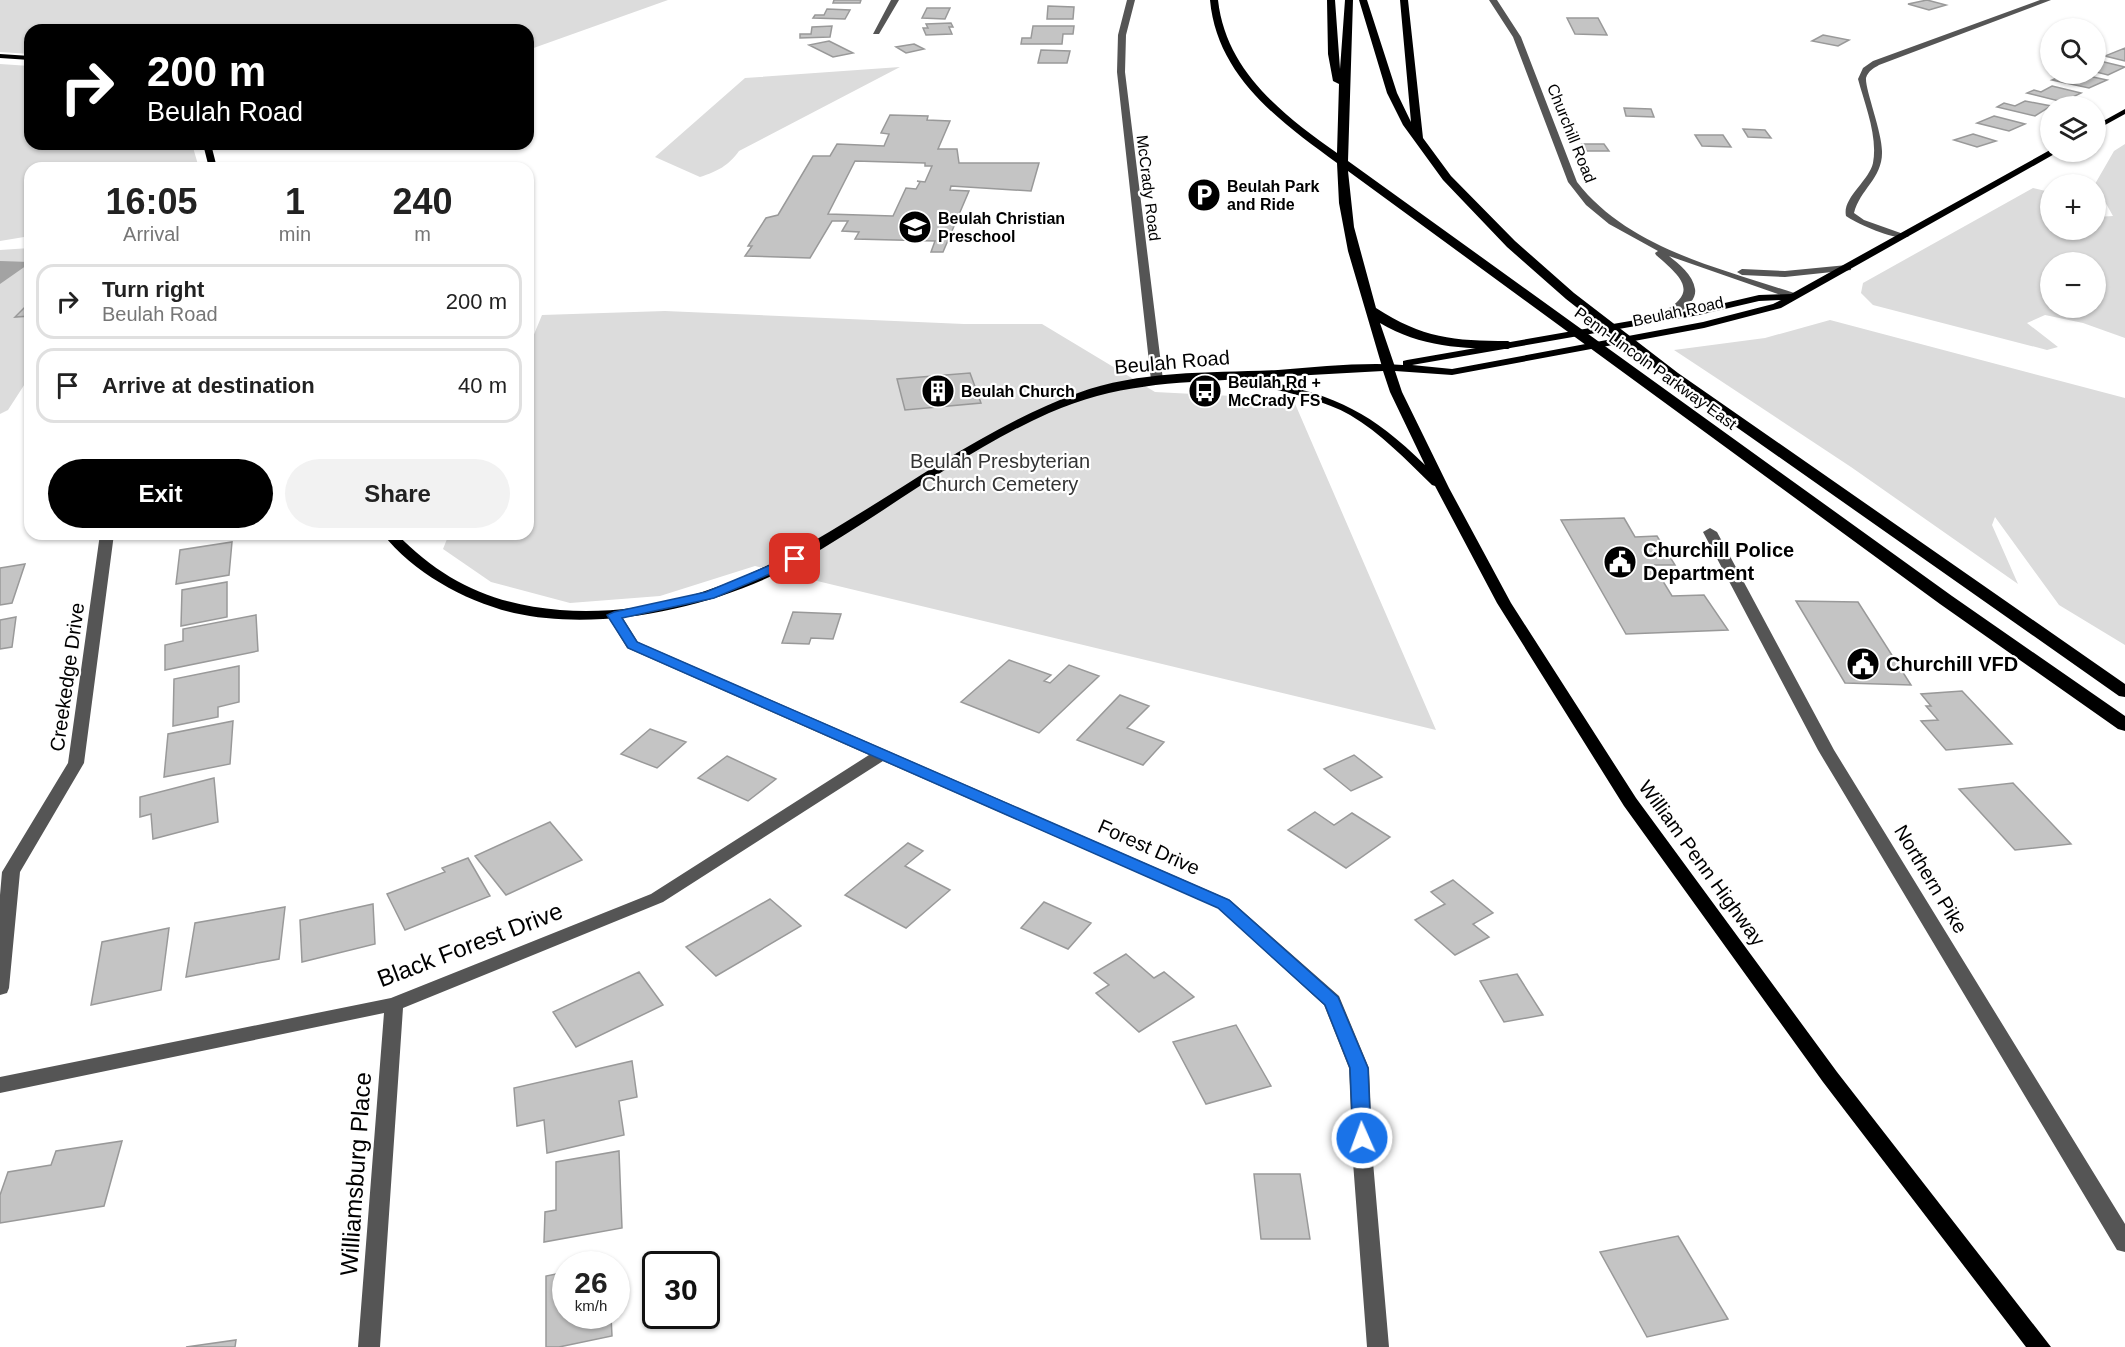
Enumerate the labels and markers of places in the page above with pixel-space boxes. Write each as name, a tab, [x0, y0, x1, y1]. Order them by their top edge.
parking icon: Beulah Park and Ride	[1186, 177, 1222, 213]
place label: Beulah Park and Ride	[1227, 178, 1320, 213]
school or university icon: Beulah Christian Preschool	[897, 209, 933, 245]
place label: Beulah Christian Preschool	[938, 210, 1065, 245]
building icon: Beulah Church	[920, 373, 956, 409]
bus stop icon: Beulah Rd + McCrady FS	[1187, 373, 1223, 409]
place label: Beulah Rd + McCrady FS	[1228, 374, 1321, 409]
place label: Beulah Church	[961, 383, 1075, 400]
pin	[769, 533, 820, 584]
place label: Churchill Police Department	[1643, 539, 1794, 584]
public building icon: Churchill Police Department	[1602, 544, 1638, 580]
public building icon: Churchill VFD	[1845, 646, 1881, 682]
place label: Churchill VFD	[1886, 653, 2018, 675]

